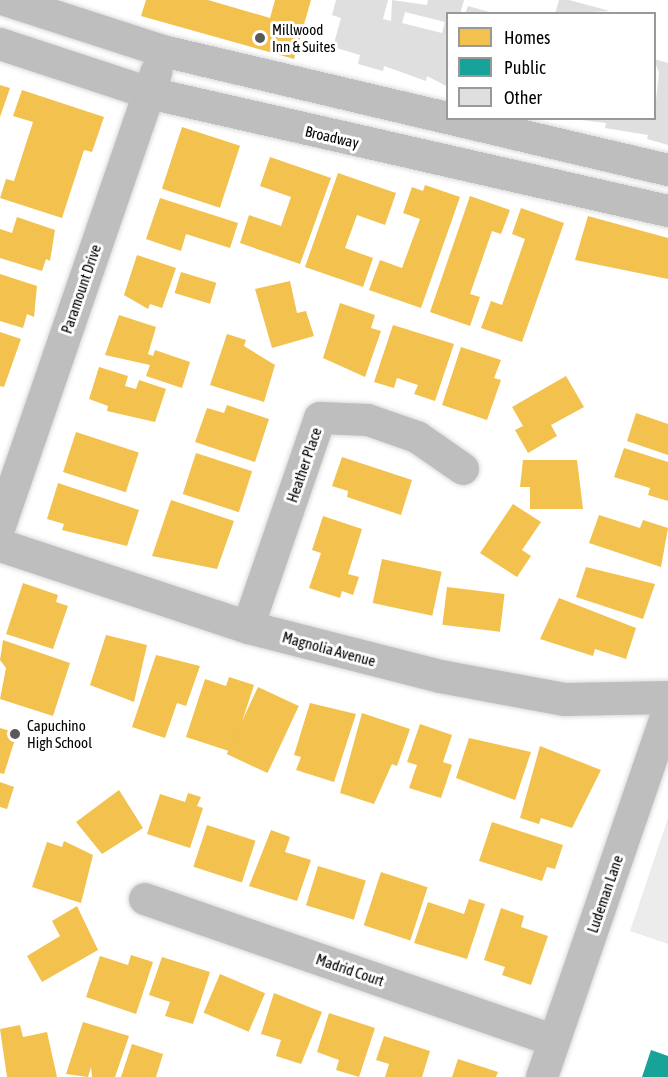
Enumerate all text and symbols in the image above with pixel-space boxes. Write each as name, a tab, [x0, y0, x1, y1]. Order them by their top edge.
legend	[446, 12, 656, 120]
place label: Millwood Inn & Suites	[272, 20, 336, 55]
text: Homes	[504, 27, 550, 48]
marker: Millwood Inn & Suites	[253, 31, 267, 45]
text: Public	[504, 57, 546, 78]
text: Other	[504, 87, 542, 108]
street label: Broadway	[303, 122, 361, 152]
street label: Paramount Drive	[57, 242, 105, 336]
street label: Heather Place	[283, 425, 325, 505]
street label: Magnolia Avenue	[280, 628, 378, 670]
place label: Capuchino High School	[27, 716, 92, 751]
marker: Capuchino High School	[8, 727, 22, 741]
street label: Ludeman Lane	[583, 853, 627, 935]
street label: Madrid Court	[314, 950, 386, 990]

